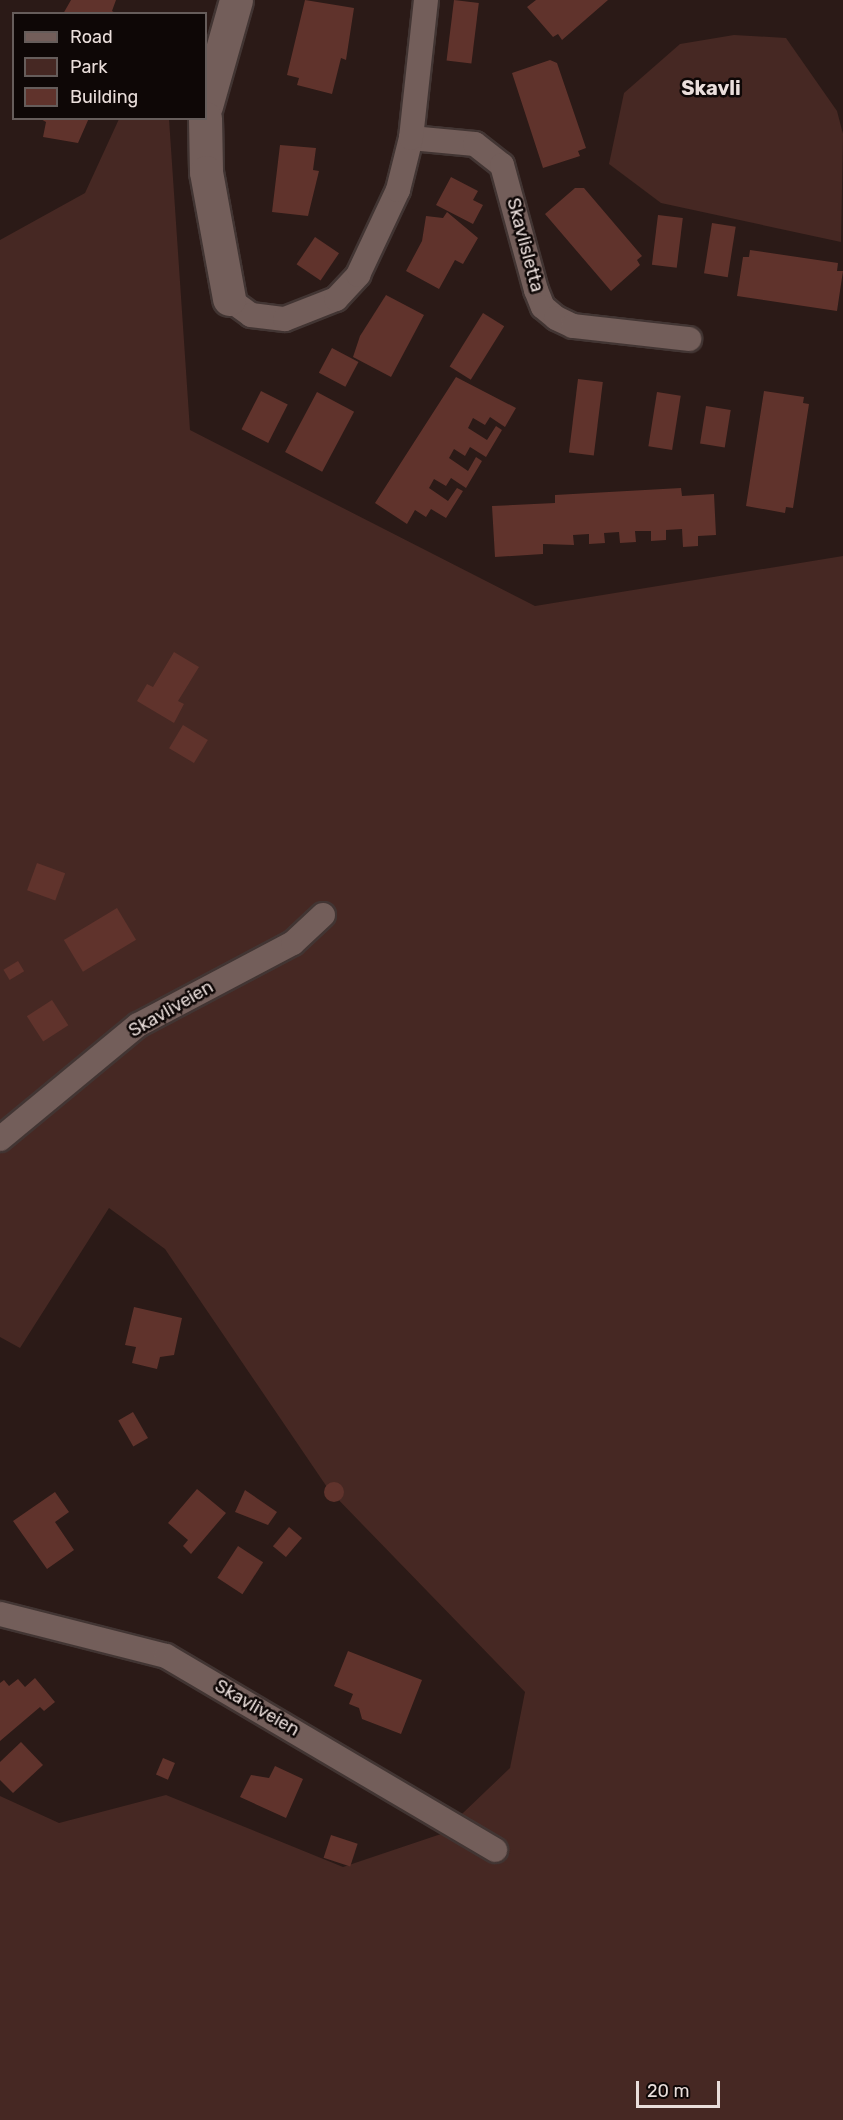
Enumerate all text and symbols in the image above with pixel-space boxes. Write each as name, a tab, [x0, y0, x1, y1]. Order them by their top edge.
legend	[12, 12, 207, 120]
text: Road	[70, 26, 113, 48]
text: Park	[70, 56, 107, 78]
district label: Skavli	[681, 76, 741, 100]
text: Building	[70, 86, 138, 108]
street label: Skavlisletta	[502, 196, 548, 294]
street label: Skavliveien	[125, 976, 217, 1042]
street label: Skavliveien	[211, 1675, 303, 1741]
scale bar	[639, 2069, 723, 2107]
text: 20 m	[647, 2080, 689, 2102]

